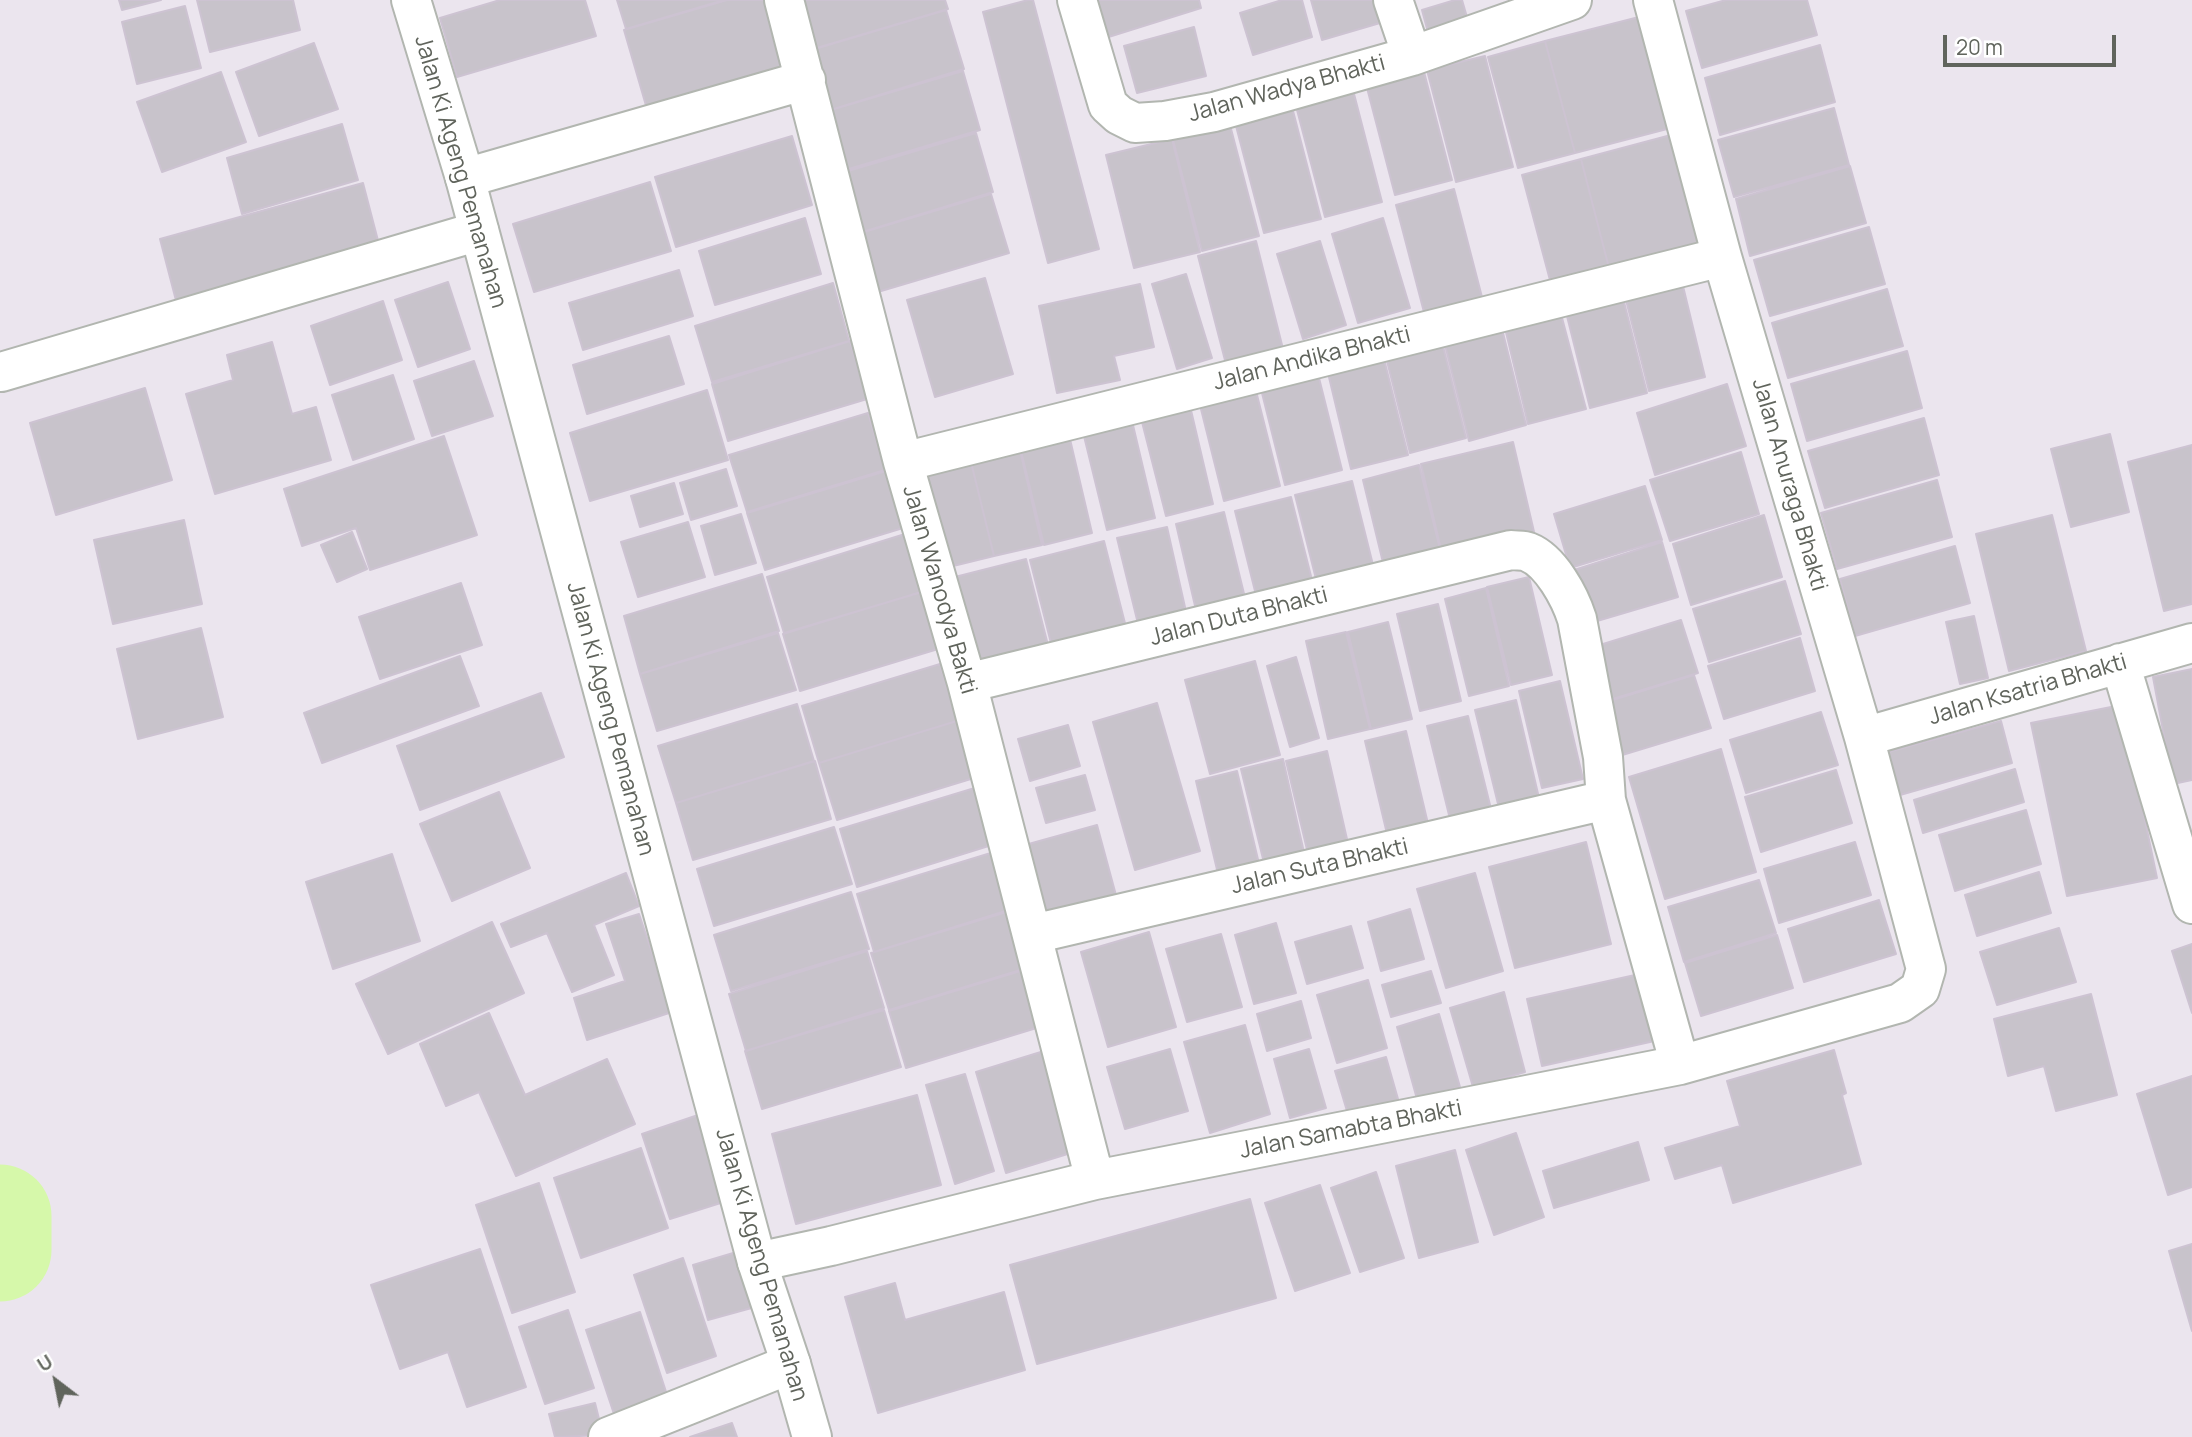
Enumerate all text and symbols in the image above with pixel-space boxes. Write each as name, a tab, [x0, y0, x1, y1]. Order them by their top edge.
scale bar	[1947, 21, 2120, 65]
street label: Jalan Ki Ageng Pemanahan	[408, 32, 512, 312]
text: 20 m	[1956, 33, 2003, 61]
street label: Jalan Wadya Bhakti	[1186, 49, 1388, 129]
street label: Jalan Andika Bhakti	[1211, 321, 1413, 397]
street label: Jalan Anuraga Bhakti	[1745, 376, 1833, 594]
street label: Jalan Wanodya Bakti	[896, 482, 982, 698]
street label: Jalan Ki Ageng Pemanahan	[560, 579, 660, 859]
street label: Jalan Duta Bhakti	[1147, 582, 1331, 652]
street label: Jalan Ksatria Bhakti	[1926, 649, 2130, 731]
street label: Jalan Suta Bhakti	[1229, 833, 1411, 901]
street label: Jalan Samabta Bhakti	[1238, 1095, 1464, 1165]
street label: Jalan Ki Ageng Pemanahan	[709, 1125, 813, 1405]
north arrow	[21, 1346, 91, 1416]
text: U	[32, 1349, 58, 1378]

